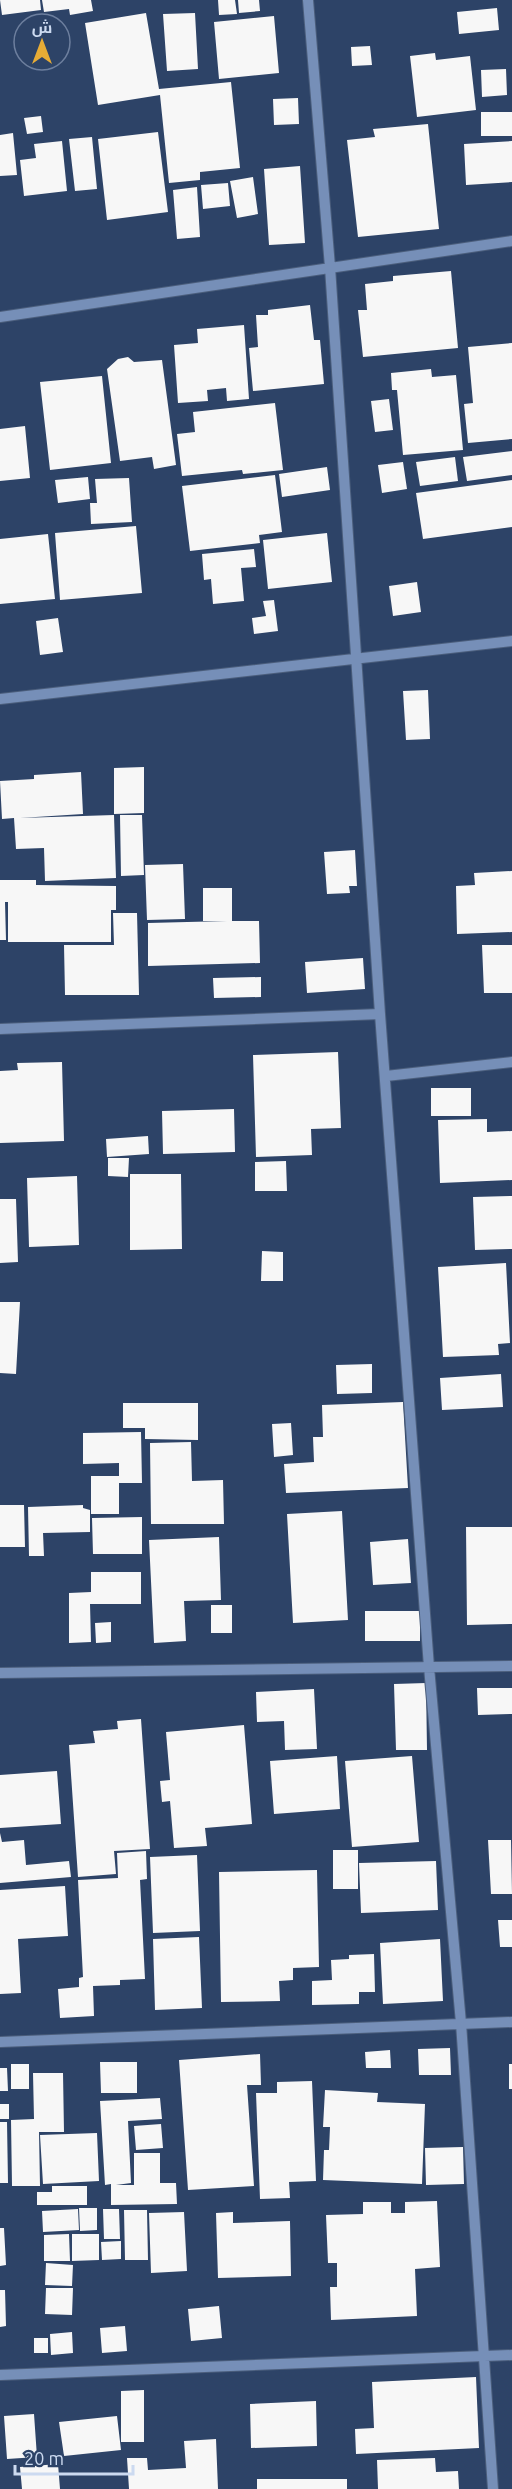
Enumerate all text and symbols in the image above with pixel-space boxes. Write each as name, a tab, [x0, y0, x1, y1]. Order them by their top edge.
north arrow	[12, 12, 72, 72]
text: ش	[32, 18, 52, 37]
scale bar	[15, 2438, 134, 2476]
text: 20 m	[24, 2448, 64, 2468]

